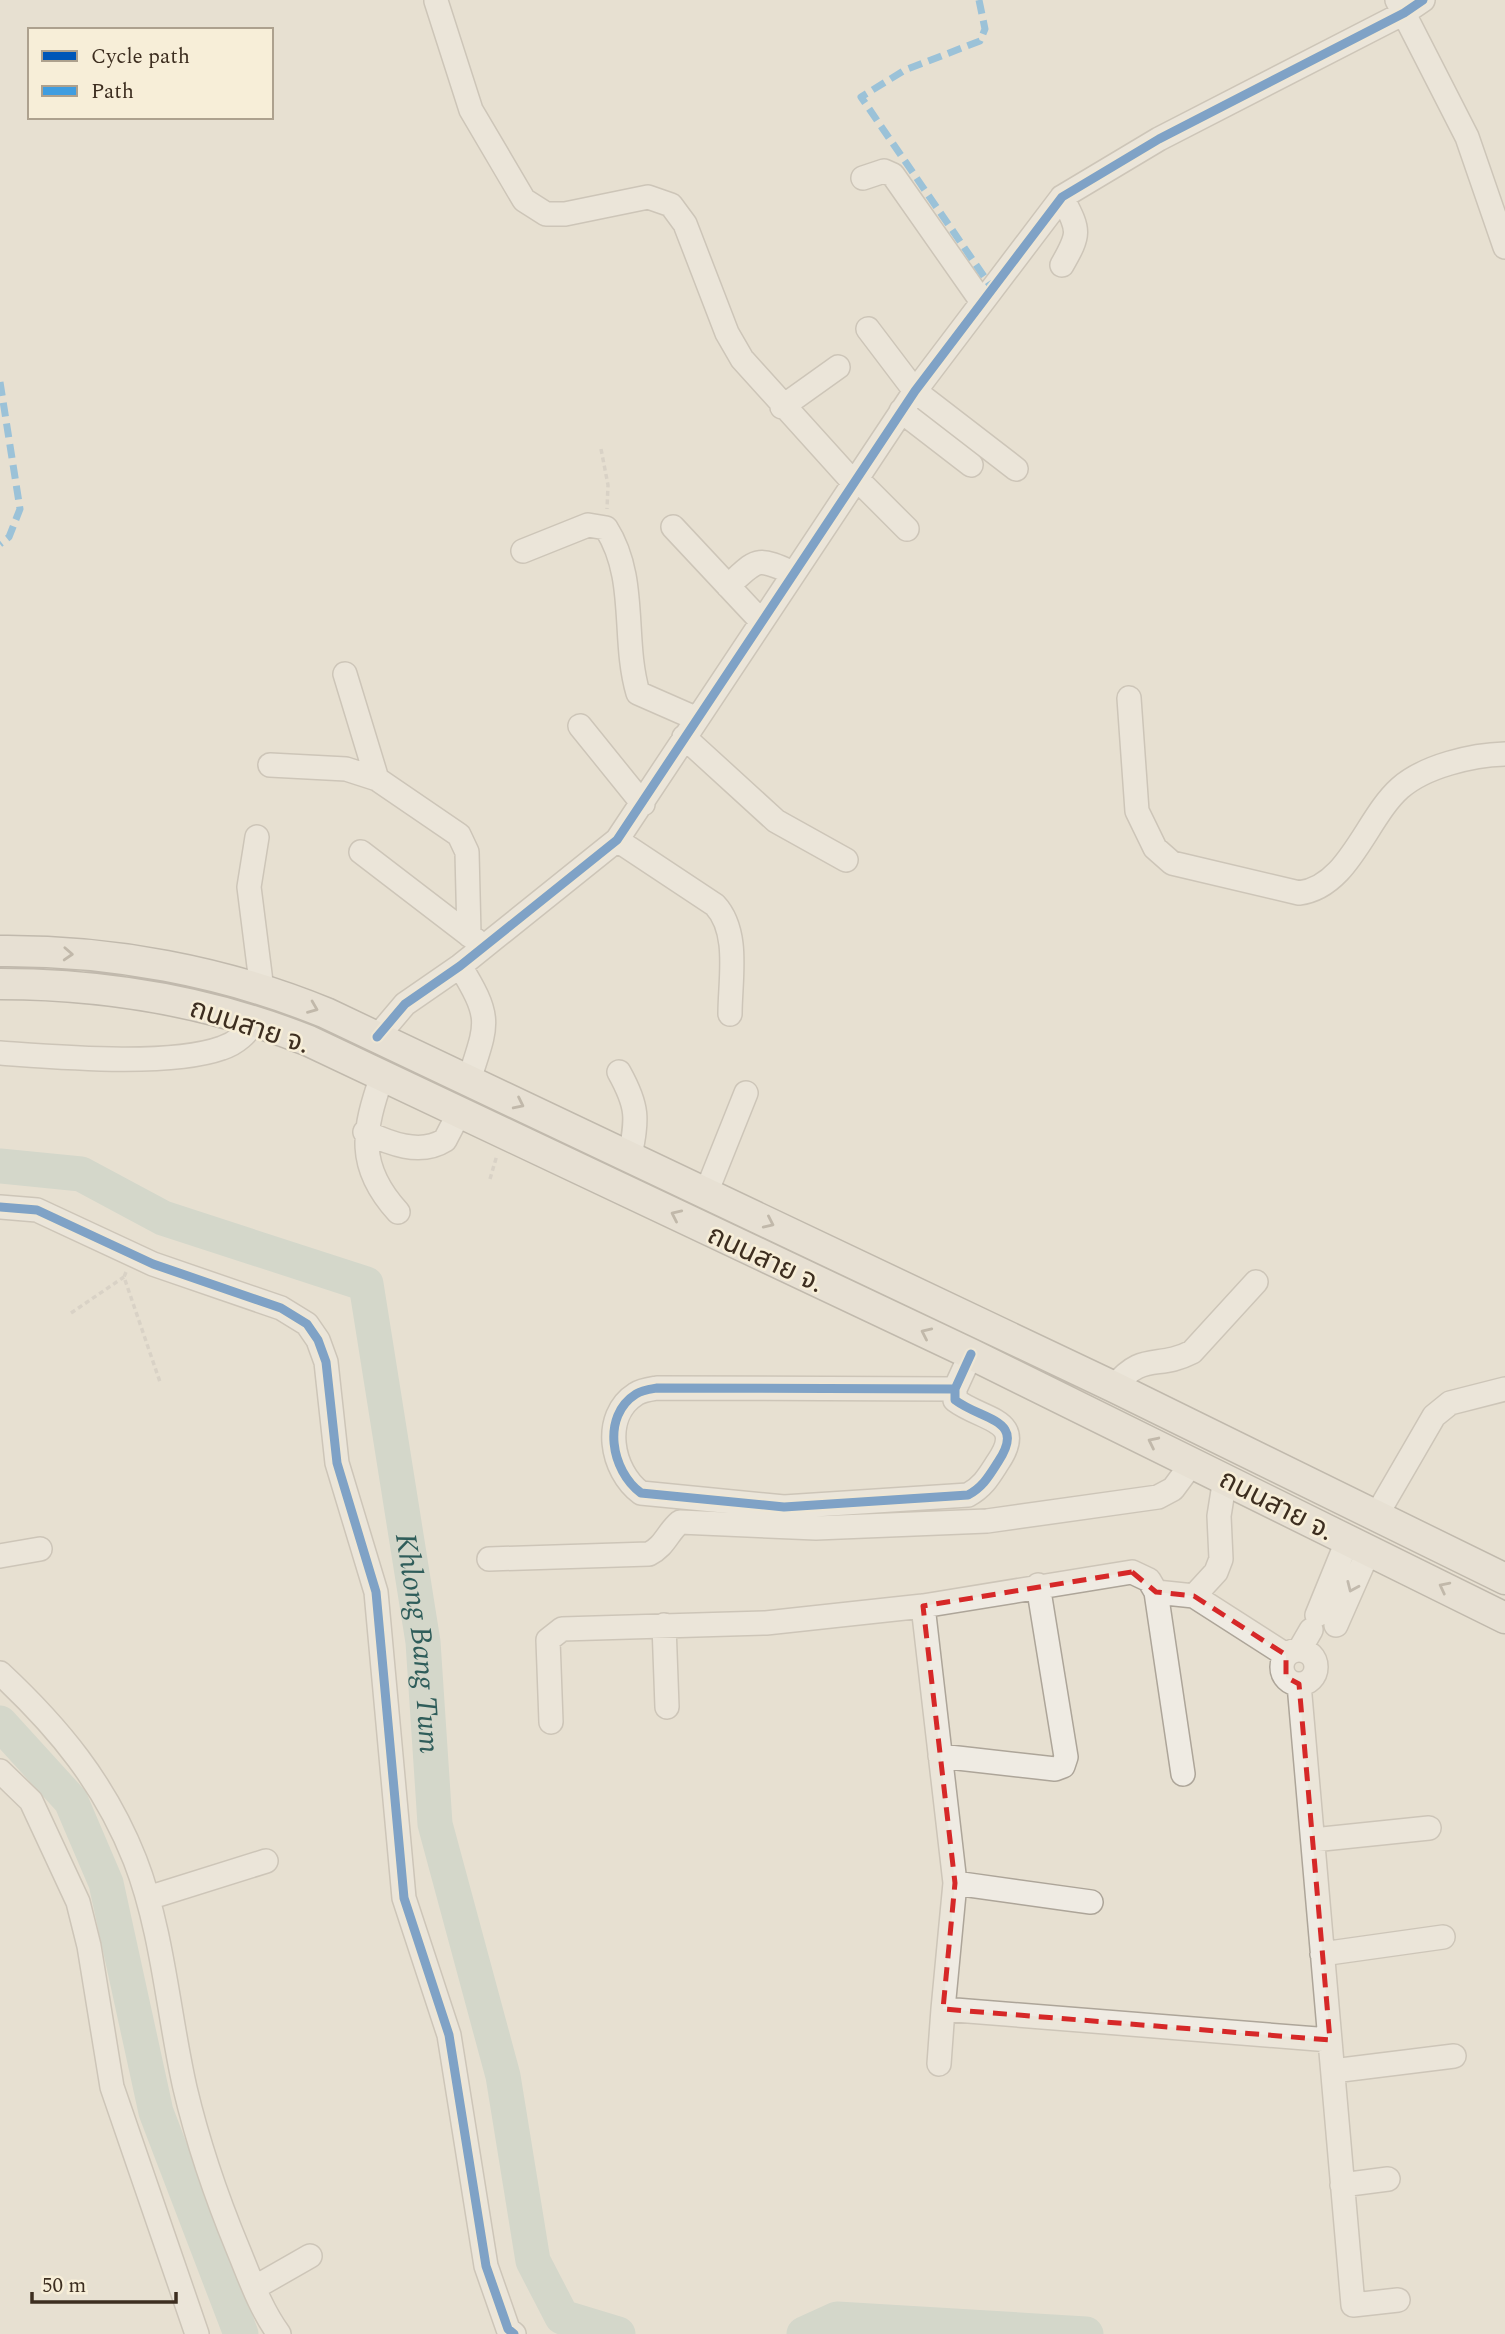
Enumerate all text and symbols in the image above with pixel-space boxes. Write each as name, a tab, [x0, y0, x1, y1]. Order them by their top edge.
legend	[28, 28, 273, 119]
text: Cycle path	[91, 41, 190, 73]
text: Path	[91, 76, 134, 108]
one-way arrow	[63, 946, 74, 961]
street label: ถนนสาย จ.	[184, 987, 315, 1066]
one-way arrow	[307, 999, 319, 1013]
one-way arrow	[512, 1096, 524, 1110]
one-way arrow	[671, 1209, 683, 1223]
street label: ถนนสาย จ.	[700, 1214, 831, 1305]
one-way arrow	[762, 1215, 774, 1229]
one-way arrow	[921, 1327, 933, 1341]
one-way arrow	[1148, 1437, 1160, 1451]
street label: ถนนสาย จ.	[1211, 1458, 1341, 1553]
water label: Khlong Bang Tum	[382, 1530, 452, 1755]
one-way arrow	[1346, 1580, 1360, 1593]
one-way arrow	[1439, 1582, 1451, 1596]
scale bar	[32, 2260, 175, 2304]
text: 50 m	[42, 2270, 86, 2302]

